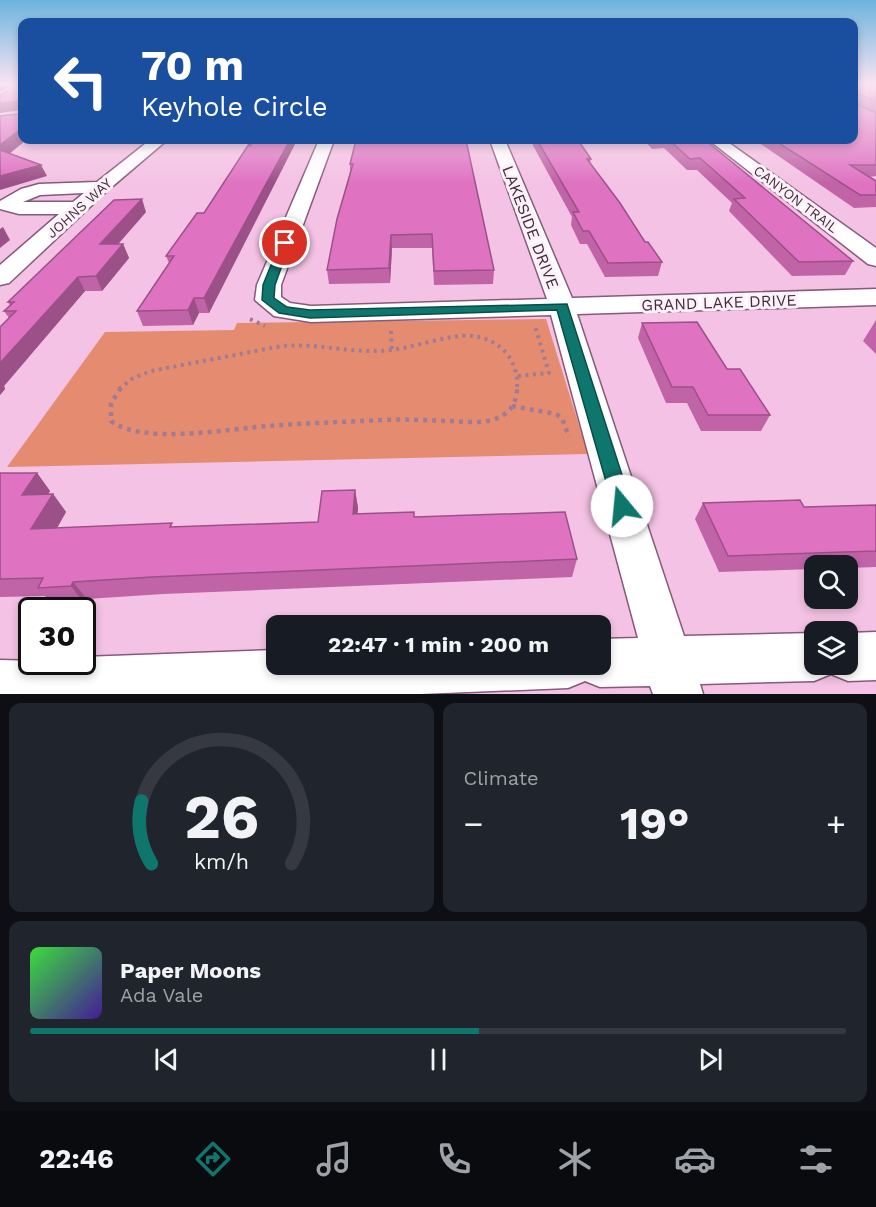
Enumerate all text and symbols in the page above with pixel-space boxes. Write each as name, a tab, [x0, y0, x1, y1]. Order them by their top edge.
text: 70 m	[141, 41, 244, 90]
icon: left	[42, 42, 120, 120]
text: Keyhole Circle	[141, 91, 328, 123]
street label: CANYON TRAIL	[751, 162, 841, 236]
street label: LAKESIDE DRIVE	[498, 163, 563, 292]
street label: JOHNS WAY	[43, 175, 115, 241]
pin	[259, 217, 310, 268]
icon: arrive	[268, 226, 301, 259]
street label: GRAND LAKE DRIVE	[641, 290, 797, 315]
position arrow	[590, 474, 654, 538]
map controls	[804, 555, 858, 675]
button: search	[804, 555, 858, 609]
speed limit sign: 30	[18, 597, 96, 675]
button: layers	[804, 621, 858, 675]
text: 22:47 · 1 min · 200 m	[328, 632, 549, 657]
text: Climate	[464, 766, 539, 790]
text: 26	[183, 780, 259, 853]
text: 19°	[620, 797, 689, 850]
text: −	[464, 804, 483, 843]
text: +	[826, 804, 846, 843]
text: km/h	[194, 850, 249, 875]
text: Paper Moons	[120, 958, 261, 983]
text: Ada Vale	[120, 983, 203, 1007]
icon: previous	[150, 1043, 183, 1076]
icon: pause	[422, 1043, 455, 1076]
icon: next	[694, 1043, 727, 1076]
icon: directions	[192, 1138, 234, 1180]
icon: music	[313, 1138, 355, 1180]
icon: phone	[433, 1138, 475, 1180]
icon: climate	[554, 1138, 596, 1180]
icon: car	[674, 1138, 716, 1180]
icon: filters	[795, 1138, 837, 1180]
text: 22:46	[39, 1143, 114, 1175]

